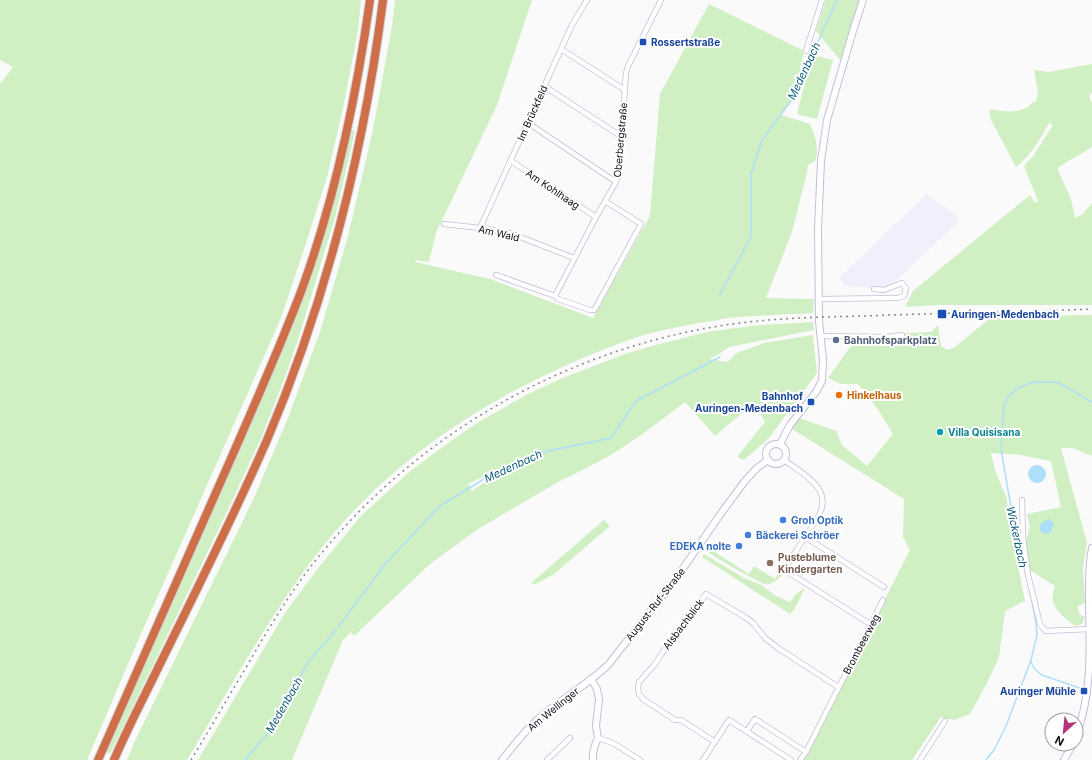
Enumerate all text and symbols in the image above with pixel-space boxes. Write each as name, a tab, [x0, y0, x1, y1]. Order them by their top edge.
place label: Rossertstraße	[651, 36, 720, 48]
marker: Rossertstraße	[638, 37, 648, 47]
water label: Medenbach	[785, 39, 824, 102]
street label: Im Brückfeld	[514, 83, 550, 143]
street label: Oberbergstraße	[611, 102, 629, 178]
street label: Am Kohlhaag	[524, 167, 582, 211]
street label: Am Wald	[477, 222, 521, 244]
marker: Auringen-Medenbach	[936, 308, 948, 320]
place label: Auringen-Medenbach	[951, 308, 1059, 321]
place label: Bahnhofsparkplatz	[844, 334, 937, 346]
marker: Bahnhofsparkplatz	[831, 335, 841, 345]
place label: Hinkelhaus	[847, 389, 902, 401]
place label: Bahnhof Auringen-Medenbach	[695, 390, 803, 415]
marker: Hinkelhaus	[834, 390, 844, 400]
marker: Bahnhof Auringen-Medenbach	[806, 397, 816, 407]
place label: Villa Quisisana	[948, 426, 1020, 438]
marker: Villa Quisisana	[935, 427, 945, 437]
water label: Medenbach	[482, 446, 545, 485]
water label: Wickerbach	[1004, 505, 1030, 570]
place label: Groh Optik	[791, 514, 843, 526]
marker: Groh Optik	[778, 515, 788, 525]
place label: Bäckerei Schröer	[756, 529, 839, 541]
marker: Bäckerei Schröer	[743, 530, 753, 540]
place label: EDEKA nolte	[670, 540, 731, 552]
marker: EDEKA nolte	[734, 541, 744, 551]
place label: Pusteblume Kindergarten	[778, 551, 842, 576]
marker: Pusteblume Kindergarten	[765, 558, 775, 568]
street label: August-Ruf-Straße	[623, 565, 687, 643]
street label: Alsbachblick	[660, 596, 706, 652]
street label: Brombeerweg	[840, 612, 882, 676]
water label: Medenbach	[262, 674, 306, 735]
street label: Am Wellinger	[525, 685, 581, 733]
place label: Auringer Mühle	[1000, 685, 1076, 698]
marker: Auringer Mühle	[1079, 686, 1089, 696]
north arrow	[1044, 712, 1084, 752]
text: N	[1053, 733, 1066, 749]

